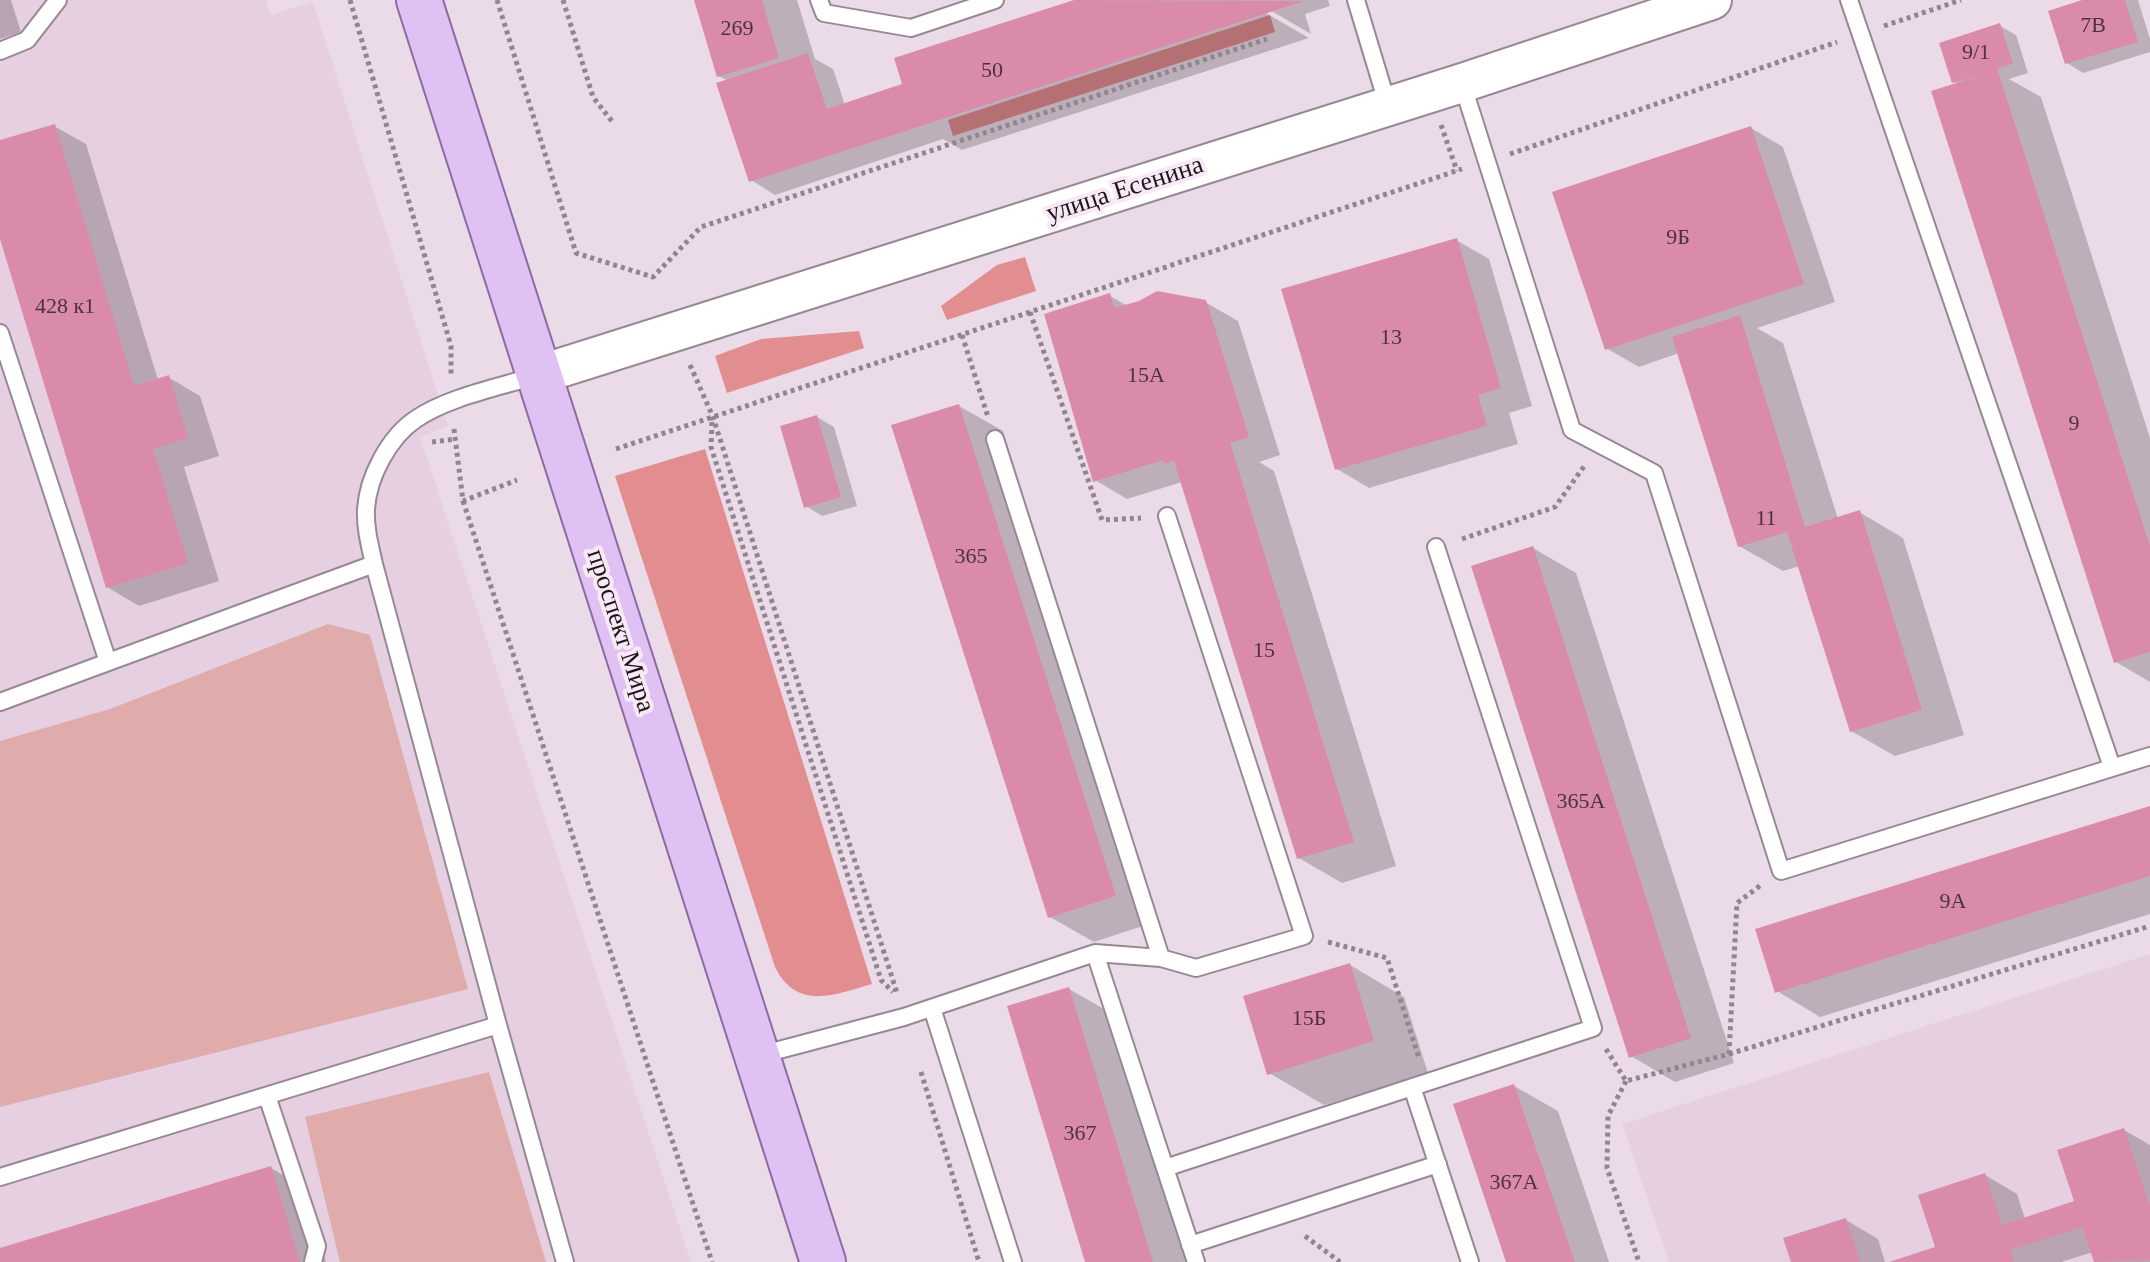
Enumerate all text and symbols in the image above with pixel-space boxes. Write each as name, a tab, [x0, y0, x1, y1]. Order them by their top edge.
house number: 7В	[2080, 13, 2106, 39]
house number: 269	[720, 16, 754, 42]
house number: 9/1	[1962, 40, 1990, 66]
house number: 50	[981, 58, 1003, 84]
street label: улица Есенина	[1043, 150, 1207, 230]
house number: 9Б	[1666, 225, 1690, 251]
house number: 428 к1	[35, 294, 95, 320]
house number: 13	[1380, 325, 1402, 351]
house number: 15А	[1127, 363, 1165, 389]
house number: 9	[2068, 411, 2080, 437]
house number: 11	[1755, 506, 1777, 532]
house number: 365	[954, 544, 988, 570]
street label: проспект Мира	[579, 546, 661, 716]
house number: 15	[1253, 638, 1275, 664]
house number: 365А	[1557, 789, 1605, 815]
house number: 9А	[1940, 889, 1966, 915]
house number: 15Б	[1292, 1006, 1326, 1032]
house number: 367	[1064, 1121, 1096, 1147]
house number: 367А	[1490, 1170, 1538, 1196]

